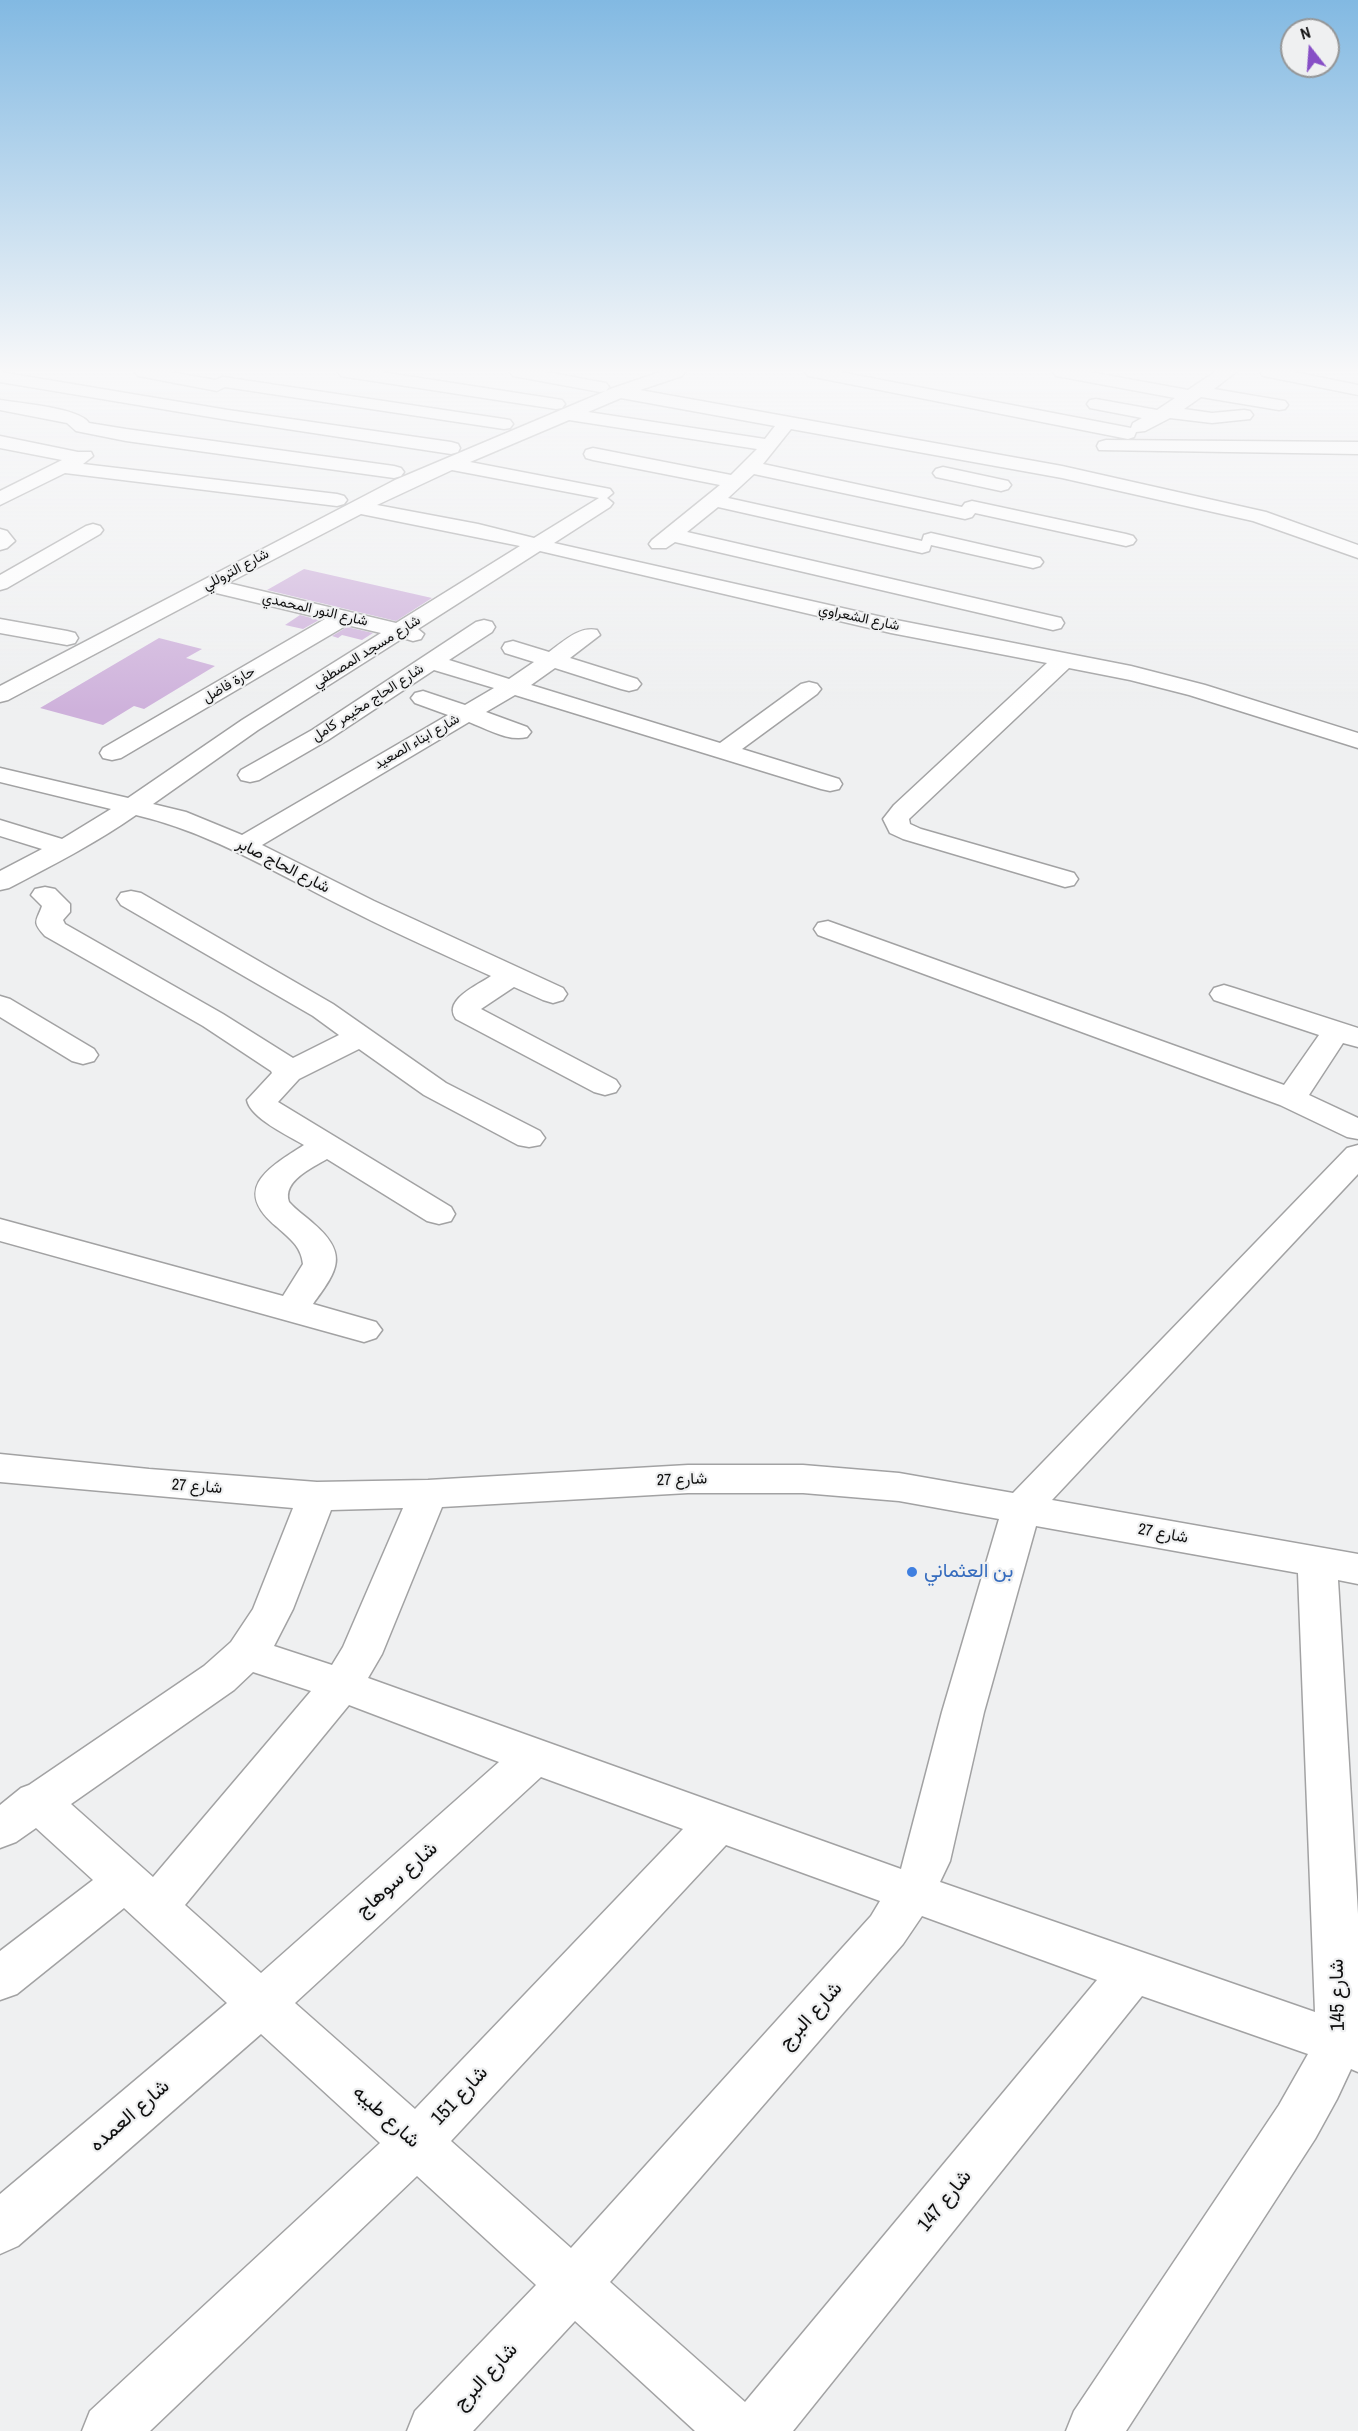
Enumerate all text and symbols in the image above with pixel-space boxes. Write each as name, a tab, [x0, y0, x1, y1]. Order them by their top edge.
north arrow	[1280, 18, 1340, 78]
text: N	[1298, 21, 1313, 45]
street label: شارع التروللي	[200, 546, 272, 594]
street label: شارع النور المحمدي	[261, 590, 369, 630]
street label: شارع الشعراوي	[817, 601, 901, 635]
street label: شارع مسجد المصطفي	[310, 612, 424, 692]
street label: شارع الحاج مخيمر كامل	[309, 661, 427, 745]
street label: حارة فاضل	[200, 663, 258, 707]
street label: شارع ابناء الصعيد	[371, 711, 463, 773]
street label: شارع الحاج صابر	[233, 834, 333, 898]
street label: شارع 27	[656, 1470, 708, 1490]
street label: شارع 27	[171, 1476, 223, 1498]
street label: شارع 27	[1137, 1520, 1189, 1548]
place label: بن العثماني	[924, 1560, 1013, 1584]
marker: بن العثماني	[905, 1565, 919, 1579]
street label: شارع سوهاج	[351, 1837, 443, 1923]
street label: شارع 145	[1325, 1959, 1351, 2031]
street label: شارع البرج	[774, 1977, 848, 2055]
street label: شارع 151	[427, 2061, 493, 2131]
street label: شارع العمده	[85, 2075, 175, 2157]
street label: شارع طيبه	[347, 2081, 425, 2153]
street label: شارع 147	[913, 2165, 977, 2237]
street label: شارع البرج	[449, 2338, 523, 2416]

